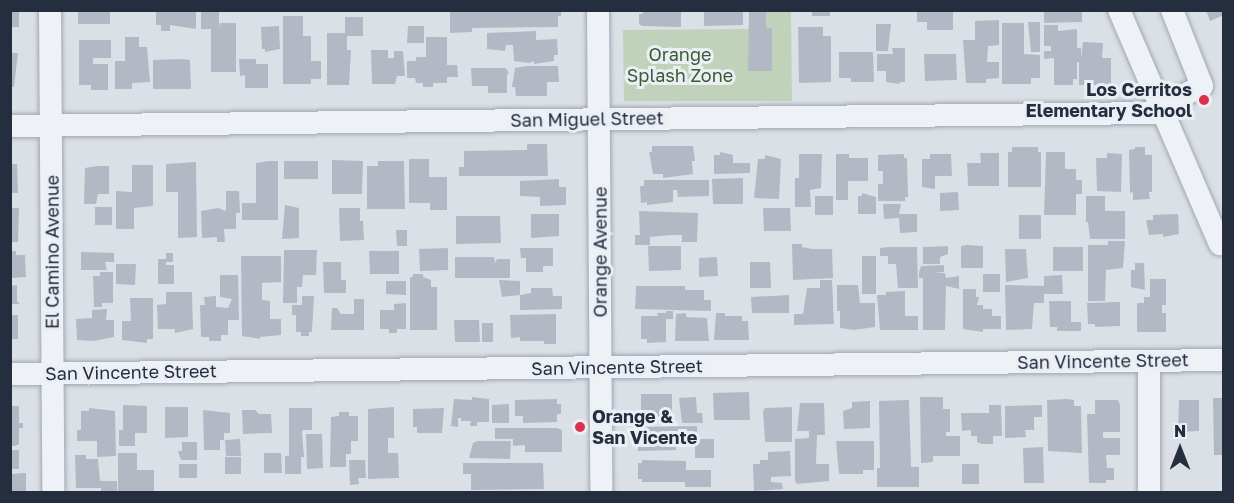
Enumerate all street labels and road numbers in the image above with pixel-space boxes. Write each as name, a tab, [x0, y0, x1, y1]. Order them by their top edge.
street label: San Miguel Street	[510, 107, 664, 131]
street label: El Camino Avenue	[41, 175, 63, 329]
street label: Orange Avenue	[589, 187, 611, 317]
street label: San Vincente Street	[1017, 349, 1189, 373]
street label: San Vincente Street	[531, 355, 703, 379]
street label: San Vincente Street	[45, 360, 217, 384]

